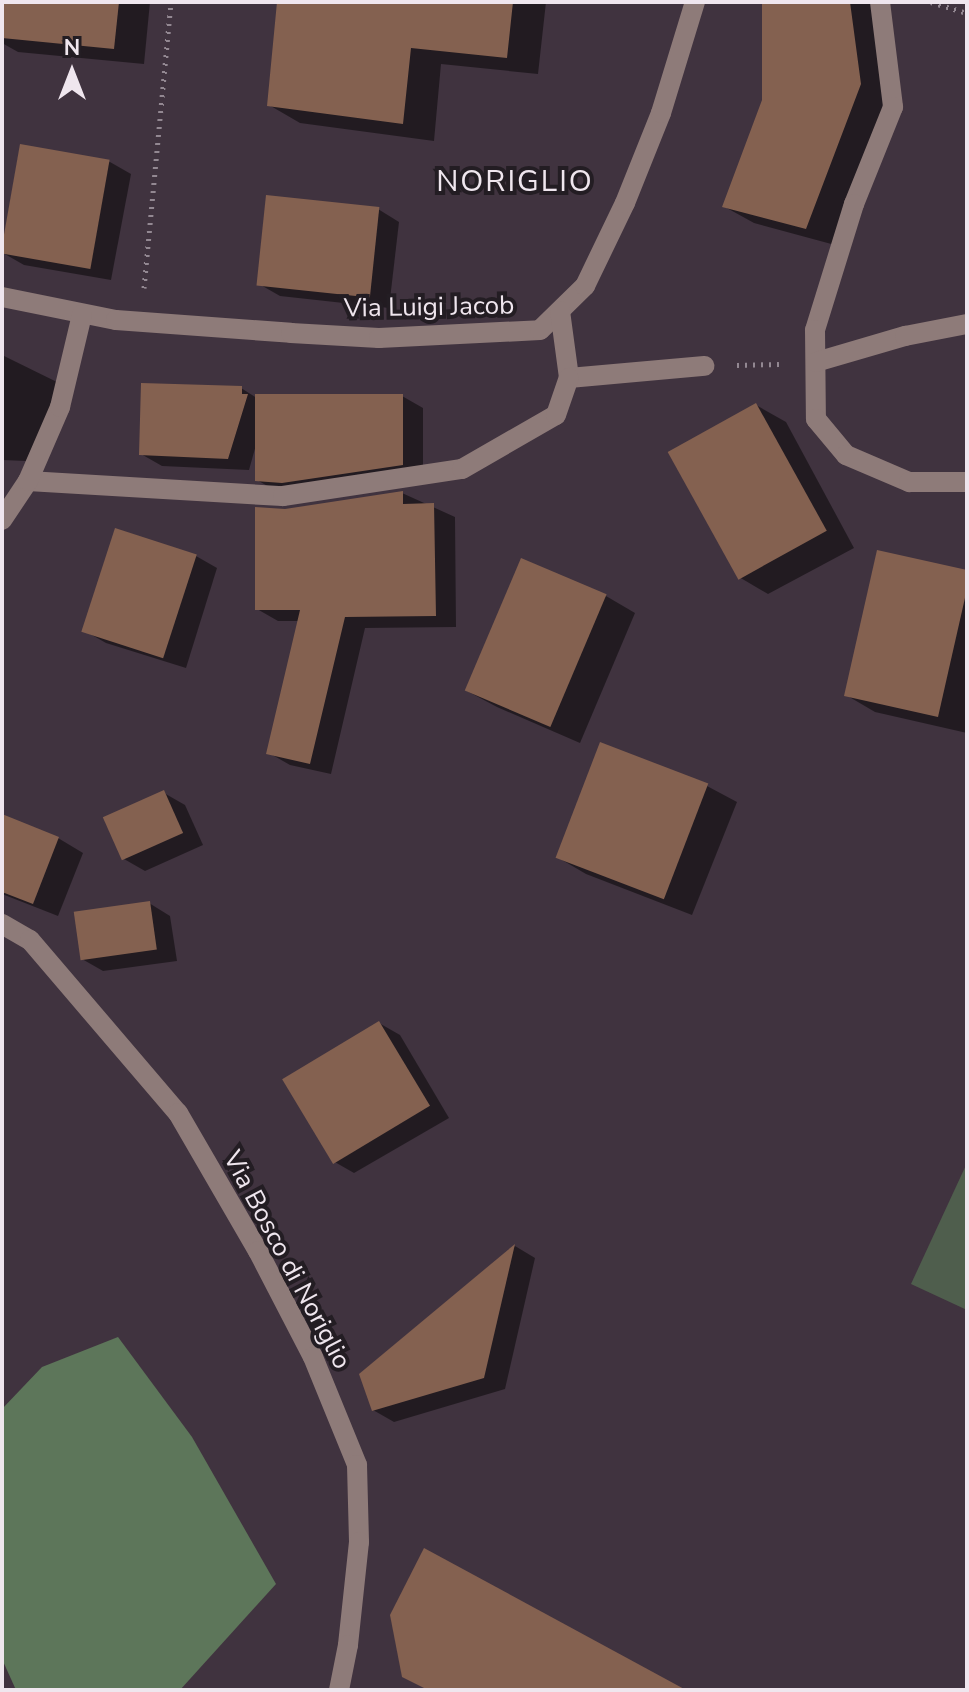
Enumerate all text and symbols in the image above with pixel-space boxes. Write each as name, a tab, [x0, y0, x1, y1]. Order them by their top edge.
north arrow	[32, 32, 112, 112]
text: N	[64, 33, 80, 63]
district label: NORIGLIO	[436, 164, 594, 200]
street label: Via Luigi Jacob	[344, 290, 514, 324]
street label: Via Bosco di Noriglio	[216, 1146, 358, 1374]

